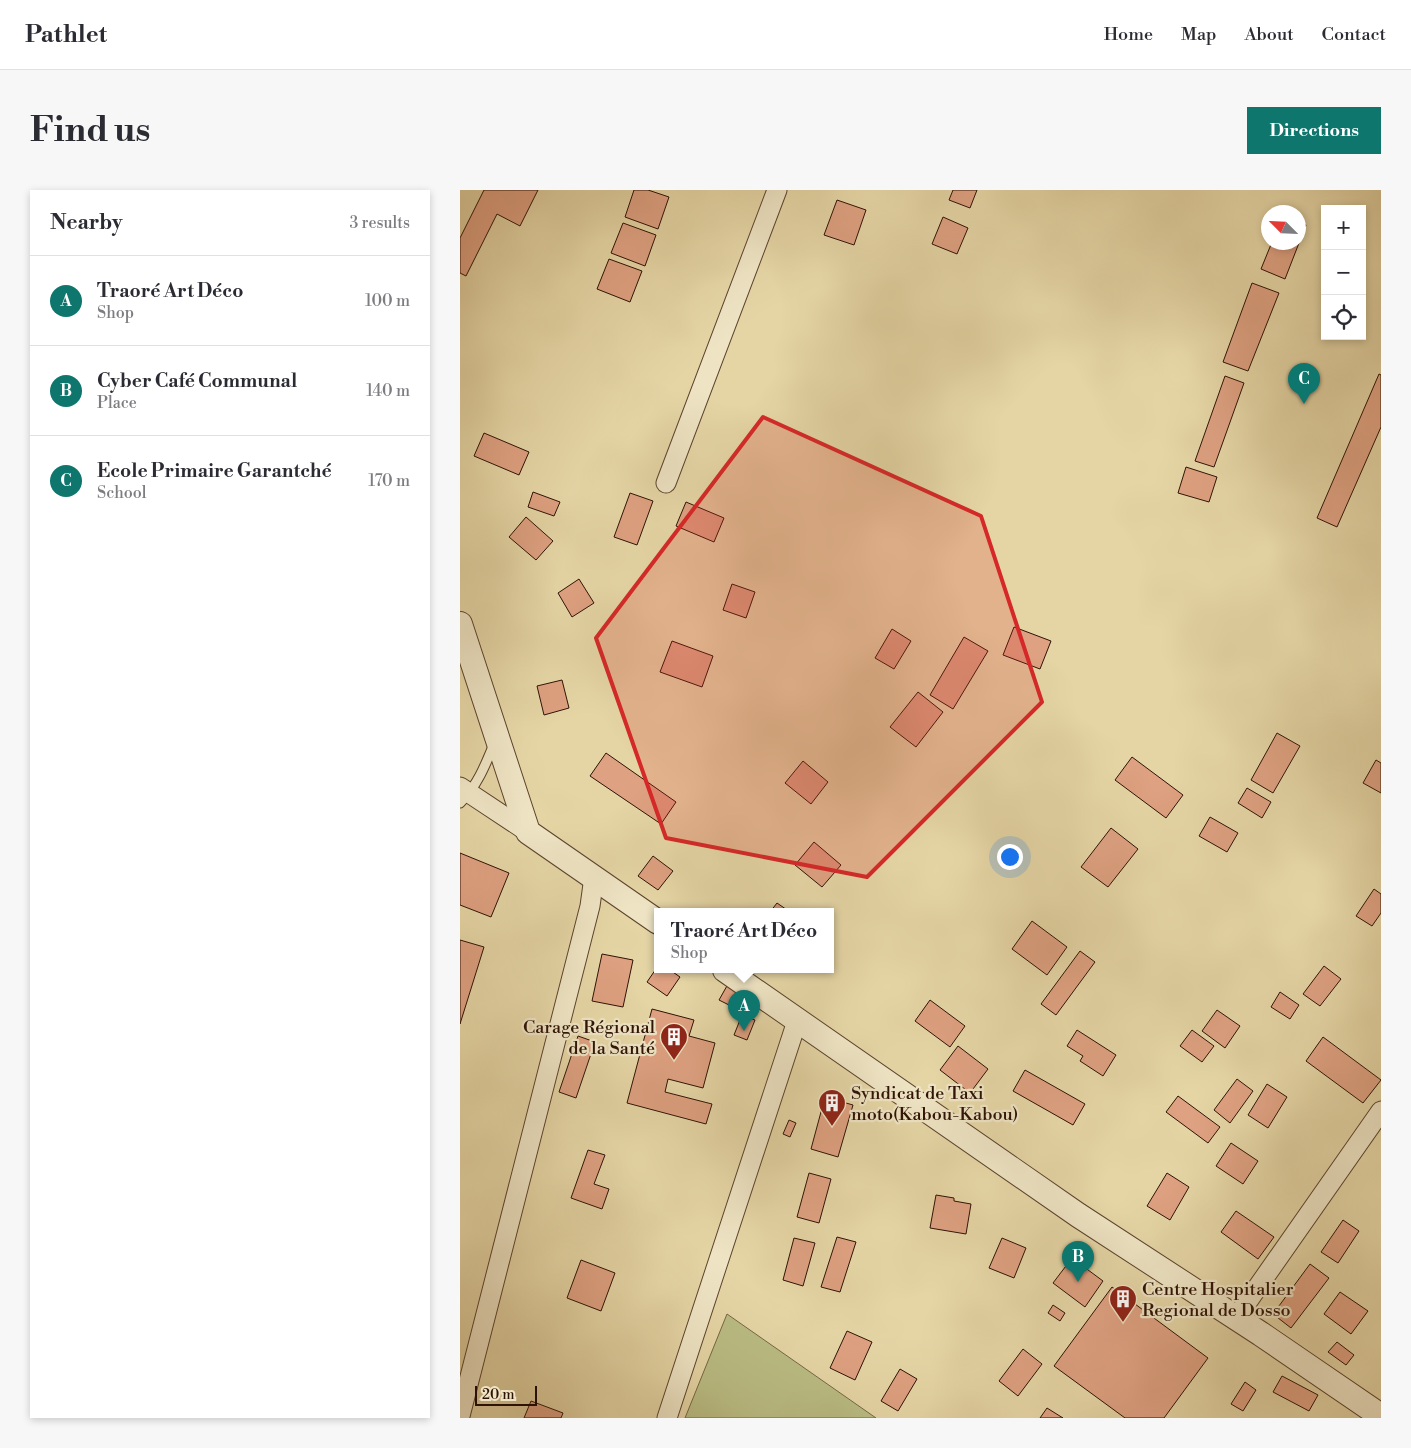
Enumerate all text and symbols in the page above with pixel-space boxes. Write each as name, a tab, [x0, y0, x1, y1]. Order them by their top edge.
text: Pathlet	[25, 20, 107, 50]
text: Home	[1104, 23, 1153, 46]
text: Map	[1181, 23, 1217, 46]
text: About	[1245, 23, 1294, 46]
text: Contact	[1322, 23, 1386, 46]
button: Directions	[1247, 107, 1381, 154]
text: Find us	[30, 109, 150, 152]
north arrow	[1261, 205, 1306, 250]
map controls	[1321, 205, 1366, 340]
button: +	[1321, 205, 1366, 250]
text: Nearby	[50, 210, 123, 236]
text: 3 results	[349, 213, 410, 233]
button: −	[1321, 250, 1366, 295]
text: Traoré Art Déco	[97, 279, 243, 303]
text: A	[60, 291, 72, 311]
text: 100 m	[365, 291, 410, 311]
button: locate	[1321, 295, 1366, 340]
text: Shop	[97, 303, 134, 323]
pin: C	[1288, 363, 1320, 404]
text: Cyber Café Communal	[97, 369, 297, 393]
text: B	[60, 381, 72, 401]
text: 140 m	[366, 381, 410, 401]
text: Place	[97, 393, 137, 413]
text: Ecole Primaire Garantché	[97, 459, 332, 483]
text: C	[60, 471, 72, 491]
text: 170 m	[368, 471, 410, 491]
text: School	[97, 483, 146, 503]
your location	[997, 844, 1023, 870]
popup	[654, 908, 834, 973]
text: Traoré Art Déco	[671, 919, 817, 943]
text: Shop	[671, 943, 708, 963]
pin: A	[728, 990, 760, 1031]
place label: Carage Régional de la Santé	[523, 1016, 656, 1060]
building icon: Carage Régional de la Santé	[659, 1022, 689, 1061]
place label: Syndicat de Taxi moto(Kabou-Kabou)	[851, 1082, 1018, 1126]
building icon: Syndicat de Taxi moto(Kabou-Kabou)	[817, 1088, 847, 1127]
pin: B	[1062, 1241, 1094, 1282]
place label: Centre Hospitalier Regional de Dosso	[1142, 1278, 1294, 1322]
building icon: Centre Hospitalier Regional de Dosso	[1108, 1284, 1138, 1323]
scale bar	[475, 1383, 538, 1406]
text: 20 m	[482, 1386, 514, 1404]

